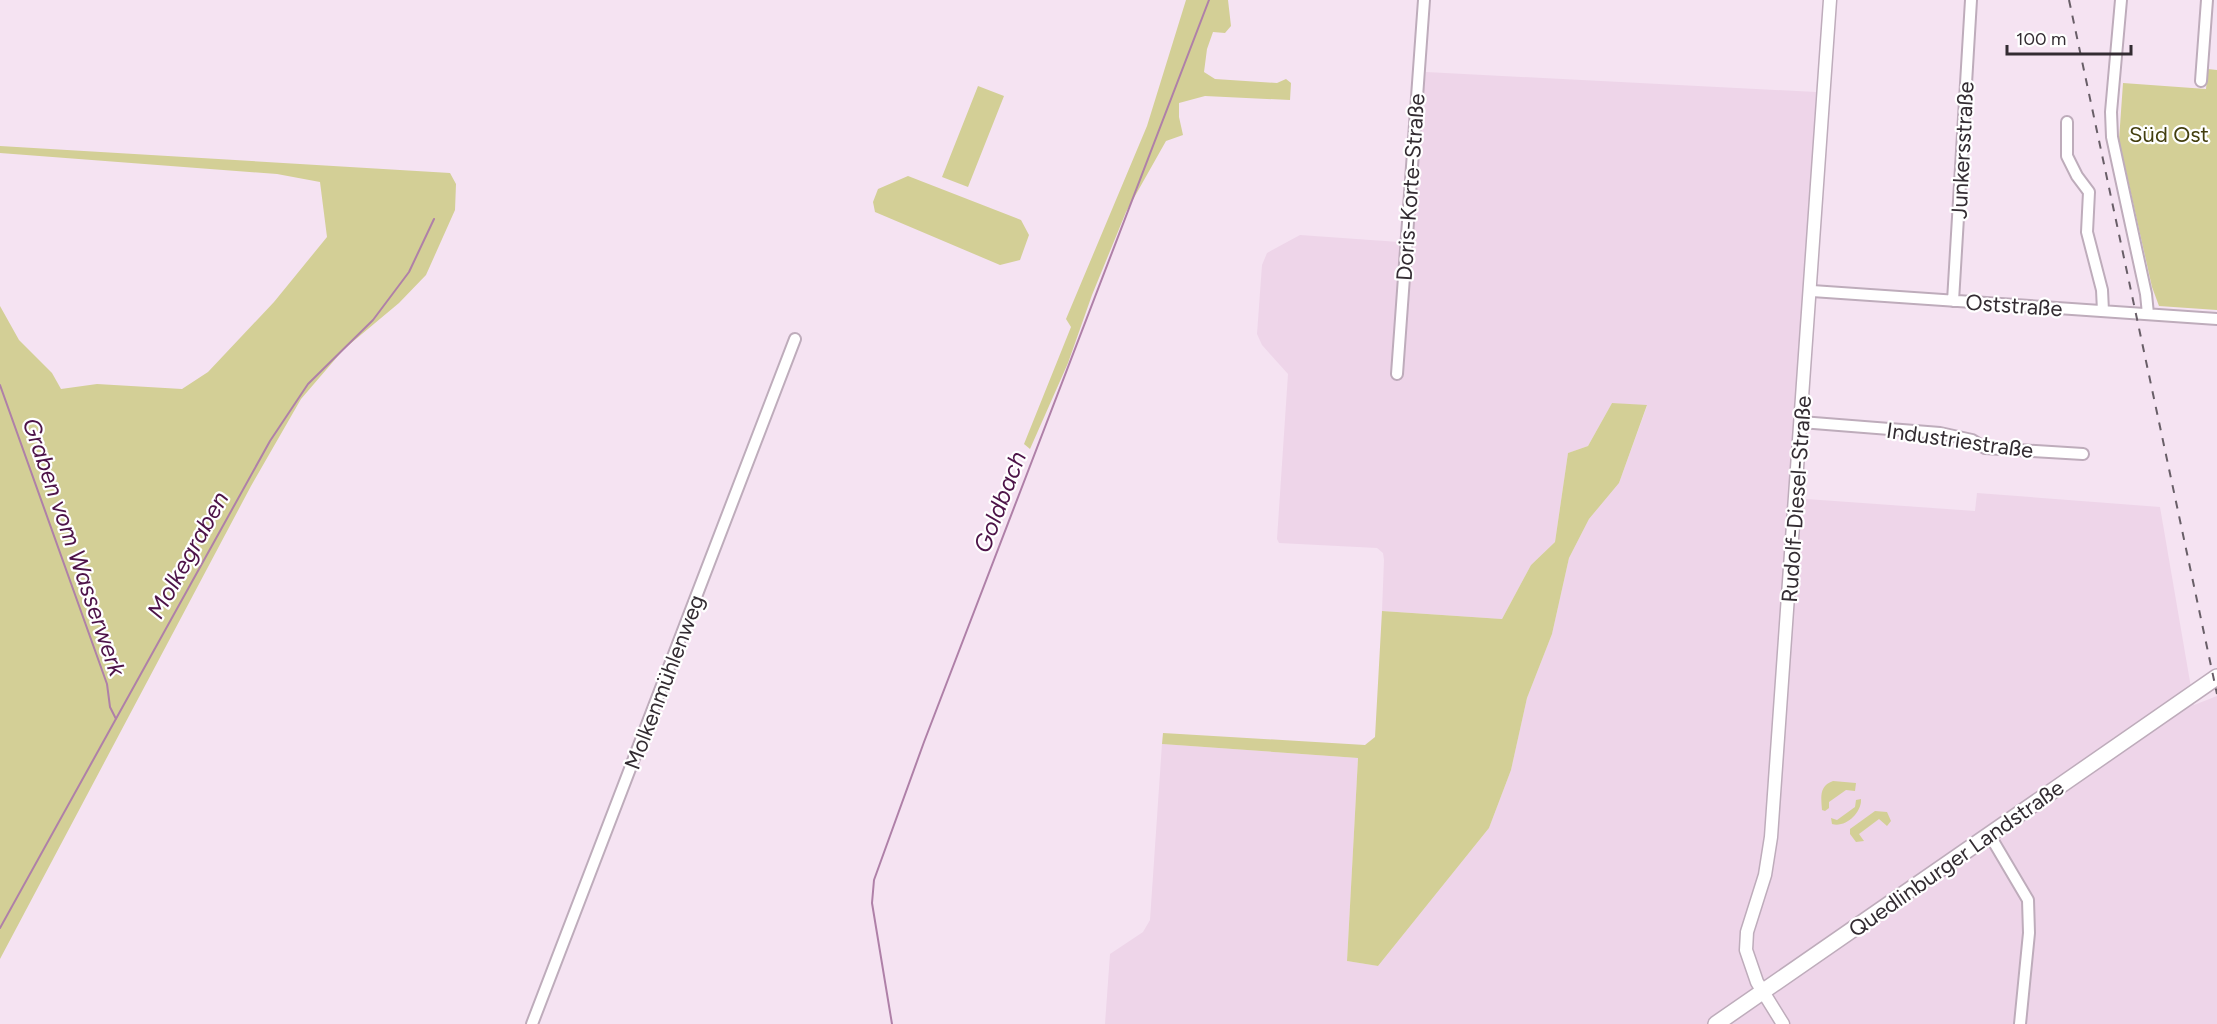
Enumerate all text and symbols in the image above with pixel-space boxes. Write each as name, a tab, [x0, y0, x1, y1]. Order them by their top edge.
scale bar	[2007, 18, 2132, 56]
text: 100 m	[2016, 28, 2066, 50]
street label: Junkersstraße	[1945, 81, 1980, 219]
street label: Doris-Korte-Straße	[1390, 92, 1431, 282]
park label: Süd Ost	[2129, 121, 2209, 148]
street label: Oststraße	[1964, 289, 2063, 322]
street label: Rudolf-Diesel-Straße	[1776, 395, 1817, 603]
water label: Graben vom Wasserwerk	[17, 414, 133, 681]
street label: Industriestraße	[1885, 417, 2035, 464]
water label: Goldbach	[967, 447, 1032, 557]
water label: Molkegraben	[141, 486, 234, 623]
street label: Molkenmühlenweg	[619, 591, 710, 773]
street label: Quedlinburger Landstraße	[1844, 774, 2069, 943]

